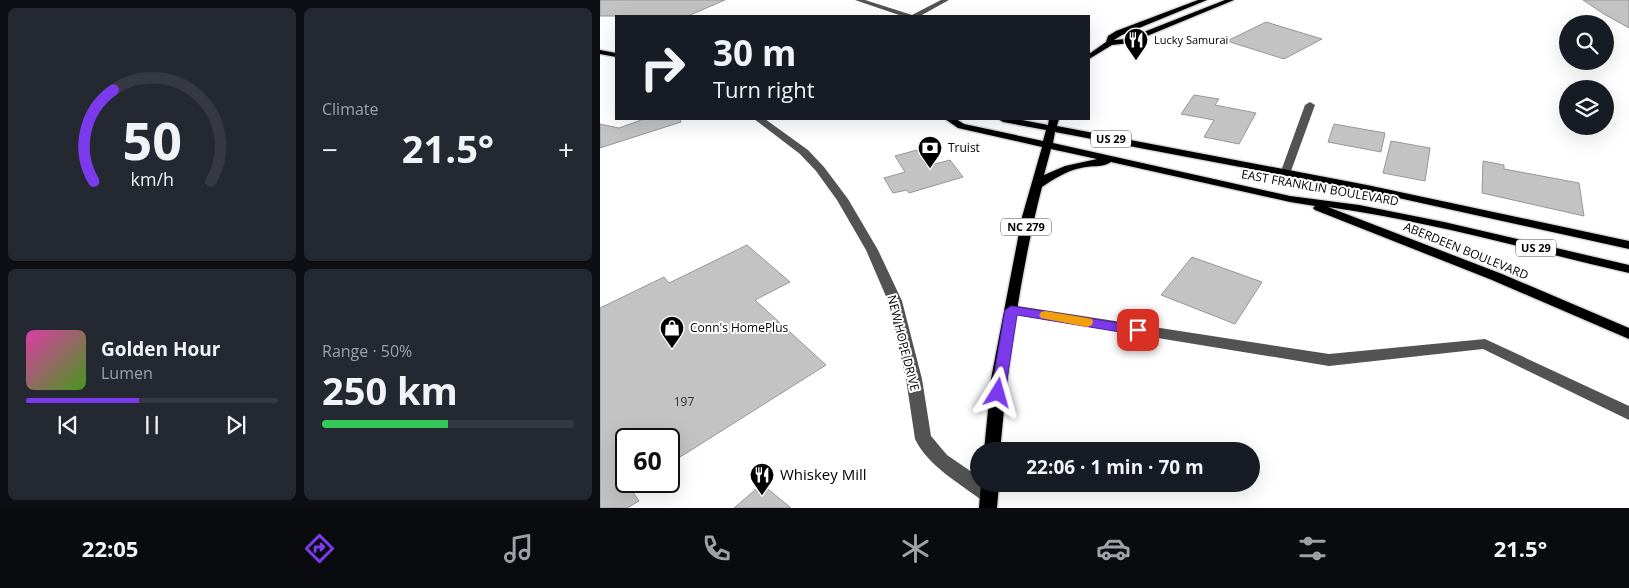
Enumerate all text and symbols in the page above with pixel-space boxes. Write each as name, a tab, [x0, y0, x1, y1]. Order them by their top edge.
map controls	[1559, 15, 1614, 135]
button: search	[1559, 15, 1614, 70]
restaurant icon: Lucky Samurai	[1123, 27, 1149, 61]
text: 30 m	[713, 29, 796, 76]
place label: Lucky Samurai	[1154, 32, 1228, 47]
icon: right	[630, 35, 695, 100]
text: Turn right	[713, 74, 815, 104]
button: layers	[1559, 80, 1614, 135]
text: Climate	[322, 98, 379, 120]
text: 50	[122, 104, 182, 175]
text: 21.5°	[402, 122, 494, 174]
text: −	[322, 130, 338, 168]
text: +	[558, 130, 574, 168]
road number: US 29	[1091, 130, 1131, 148]
bank icon: Truist	[917, 135, 943, 169]
place label: Truist	[948, 139, 980, 156]
street label: EAST FRANKLIN BOULEVARD	[1240, 165, 1400, 210]
text: km/h	[130, 167, 174, 191]
road number: NC 279	[1001, 218, 1051, 236]
street label: ABERDEEN BOULEVARD	[1401, 218, 1531, 283]
road number: US 29	[1516, 240, 1556, 256]
street label: NEW HOPE DRIVE	[883, 293, 924, 393]
pin	[1117, 309, 1159, 351]
shop icon: Conn's HomePlus	[659, 315, 685, 349]
icon: arrive	[1124, 316, 1152, 344]
place label: Conn's HomePlus	[690, 319, 788, 336]
text: Golden Hour	[101, 336, 220, 362]
text: Range · 50%	[322, 340, 412, 362]
text: Lumen	[101, 362, 153, 384]
text: 250 km	[322, 364, 458, 416]
position arrow	[971, 366, 1023, 418]
house number: 197	[674, 393, 694, 410]
icon: previous	[54, 411, 82, 439]
icon: pause	[138, 411, 166, 439]
icon: next	[222, 411, 250, 439]
speed limit sign: 60	[615, 428, 680, 493]
text: 22:06 · 1 min · 70 m	[1026, 454, 1204, 480]
restaurant icon: Whiskey Mill	[749, 462, 775, 496]
place label: Whiskey Mill	[780, 464, 867, 484]
icon: directions	[302, 531, 337, 566]
icon: music	[501, 531, 536, 566]
icon: phone	[699, 531, 734, 566]
icon: climate	[898, 531, 933, 566]
icon: car	[1096, 531, 1131, 566]
icon: filters	[1295, 531, 1330, 566]
text: 22:05	[82, 533, 138, 563]
text: 21.5°	[1494, 533, 1547, 563]

